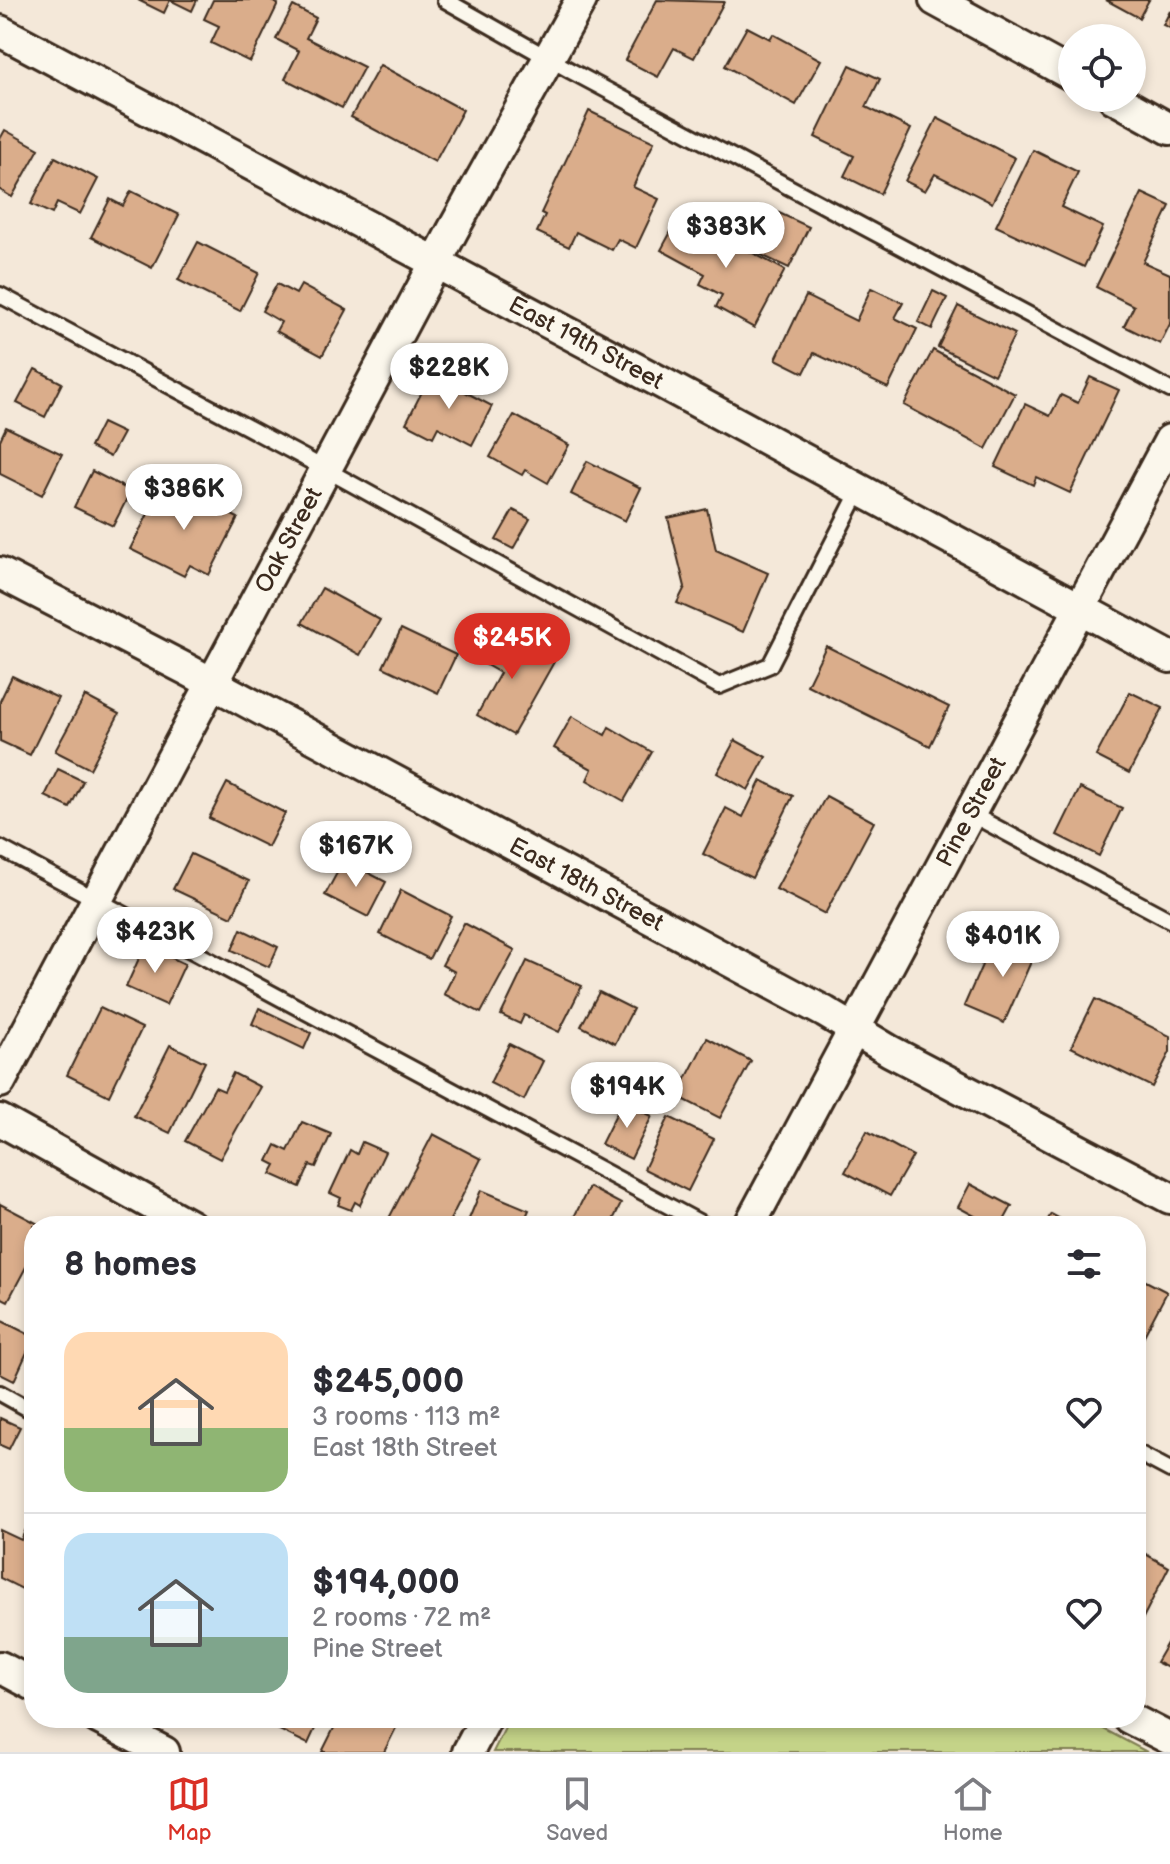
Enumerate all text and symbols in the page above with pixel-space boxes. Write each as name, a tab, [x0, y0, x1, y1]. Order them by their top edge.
map controls	[1058, 24, 1146, 112]
button: locate	[1058, 24, 1146, 112]
pin: $383K	[670, 202, 782, 270]
text: $383K	[686, 212, 766, 243]
street label: East 19th Street	[504, 290, 669, 396]
pin: $228K	[393, 343, 505, 411]
text: $228K	[408, 353, 490, 384]
pin: $386K	[128, 464, 240, 532]
text: $386K	[143, 474, 225, 505]
street label: Oak Street	[249, 482, 329, 598]
pin: $245K	[456, 613, 568, 681]
text: $245K	[472, 623, 552, 654]
street label: Pine Street	[930, 751, 1013, 872]
pin: $167K	[300, 821, 412, 889]
text: $167K	[318, 831, 394, 862]
street label: East 18th Street	[504, 831, 669, 938]
pin: $423K	[99, 907, 211, 975]
pin: $401K	[947, 911, 1059, 979]
text: $423K	[115, 917, 195, 948]
text: $401K	[964, 921, 1042, 952]
pin: $194K	[571, 1062, 683, 1130]
text: $194K	[589, 1072, 665, 1103]
icon: filters	[1062, 1242, 1106, 1286]
text: 8 homes	[64, 1244, 197, 1285]
text: $245,000	[312, 1361, 464, 1402]
icon: home	[128, 1364, 224, 1460]
icon: heart	[1062, 1390, 1106, 1434]
text: 3 rooms · 113 m²	[312, 1402, 501, 1433]
text: East 18th Street	[312, 1433, 497, 1464]
text: $194,000	[312, 1562, 460, 1603]
icon: home	[128, 1565, 224, 1661]
icon: heart	[1062, 1591, 1106, 1635]
text: 2 rooms · 72 m²	[312, 1603, 491, 1634]
text: Pine Street	[312, 1634, 442, 1665]
tab: Map	[167, 1772, 212, 1847]
tab: Saved	[546, 1772, 608, 1847]
tab: Home	[943, 1772, 1003, 1847]

